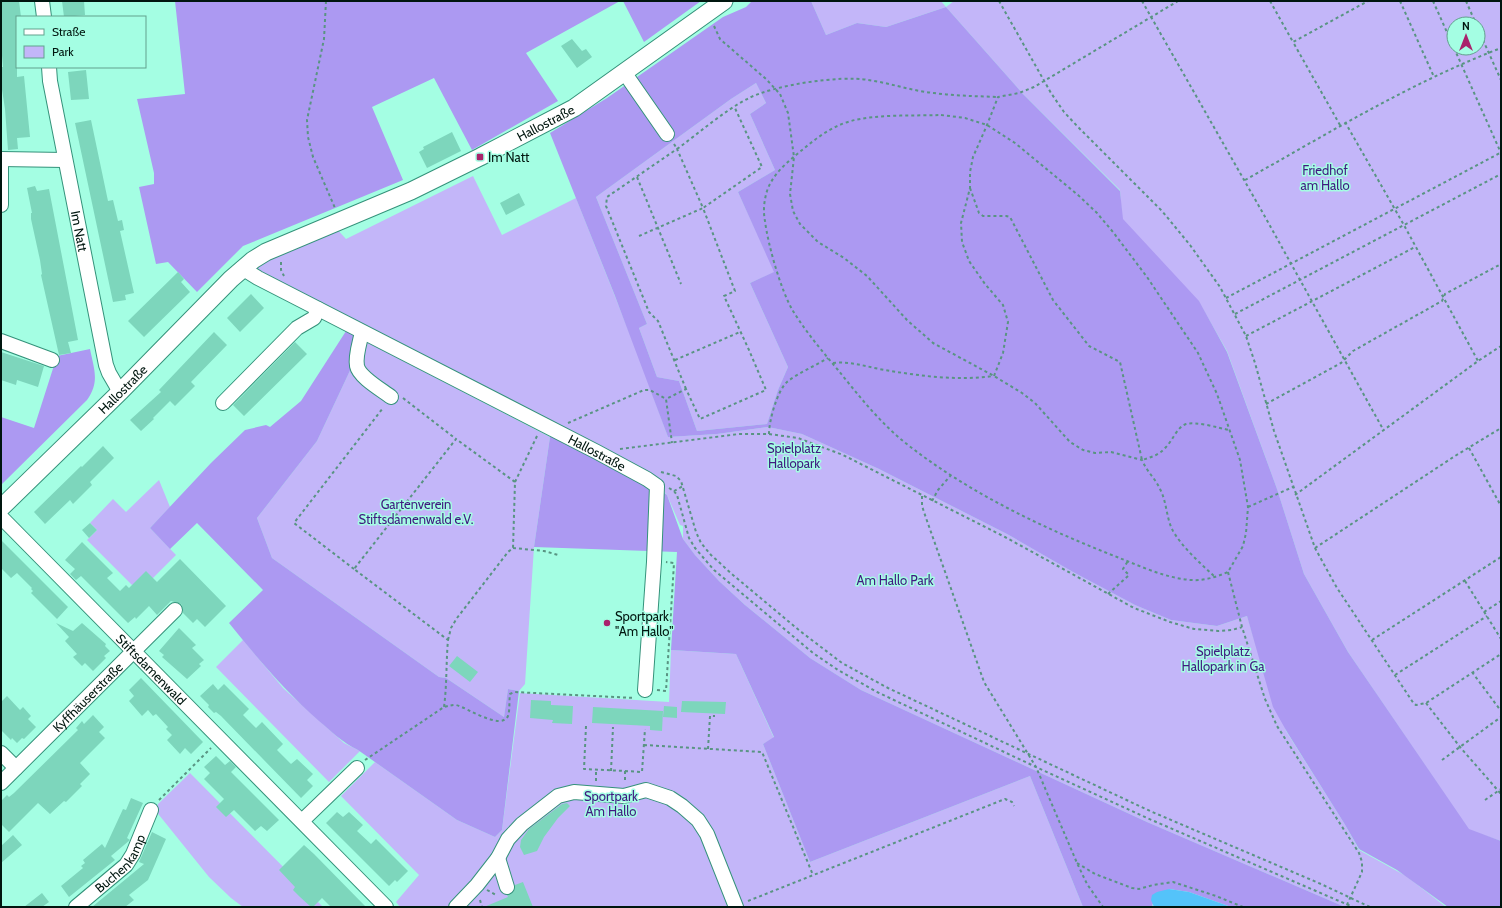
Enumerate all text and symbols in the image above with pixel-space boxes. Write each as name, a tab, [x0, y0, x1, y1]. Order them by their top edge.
legend	[16, 16, 146, 68]
north arrow	[1446, 16, 1486, 56]
text: N	[1462, 19, 1470, 33]
text: Straße	[52, 24, 85, 39]
text: Park	[52, 44, 74, 59]
street label: Hallostraße	[514, 101, 577, 144]
place label: Im Natt	[488, 149, 530, 165]
marker: Im Natt	[475, 152, 485, 162]
park label: Friedhof am Hallo	[1300, 162, 1350, 193]
street label: Im Natt	[68, 209, 92, 254]
street label: Hallostraße	[95, 361, 151, 417]
street label: Hallostraße	[566, 431, 629, 474]
park label: Spielplatz Hallopark	[767, 440, 821, 471]
park label: Gartenverein Stiftsdamenwald e.V.	[359, 496, 474, 527]
park label: Am Hallo Park	[856, 572, 934, 588]
place label: Sportpark "Am Hallo"	[615, 608, 673, 639]
marker: Sportpark "Am Hallo"	[602, 618, 612, 628]
street label: Stiftsdamenwald	[113, 631, 190, 708]
park label: Spielplatz Hallopark in Ga	[1182, 643, 1265, 674]
street label: Kyffhäuserstraße	[49, 659, 126, 735]
park label: Sportpark Am Hallo	[584, 788, 638, 819]
street label: Buchenkamp	[91, 832, 148, 896]

